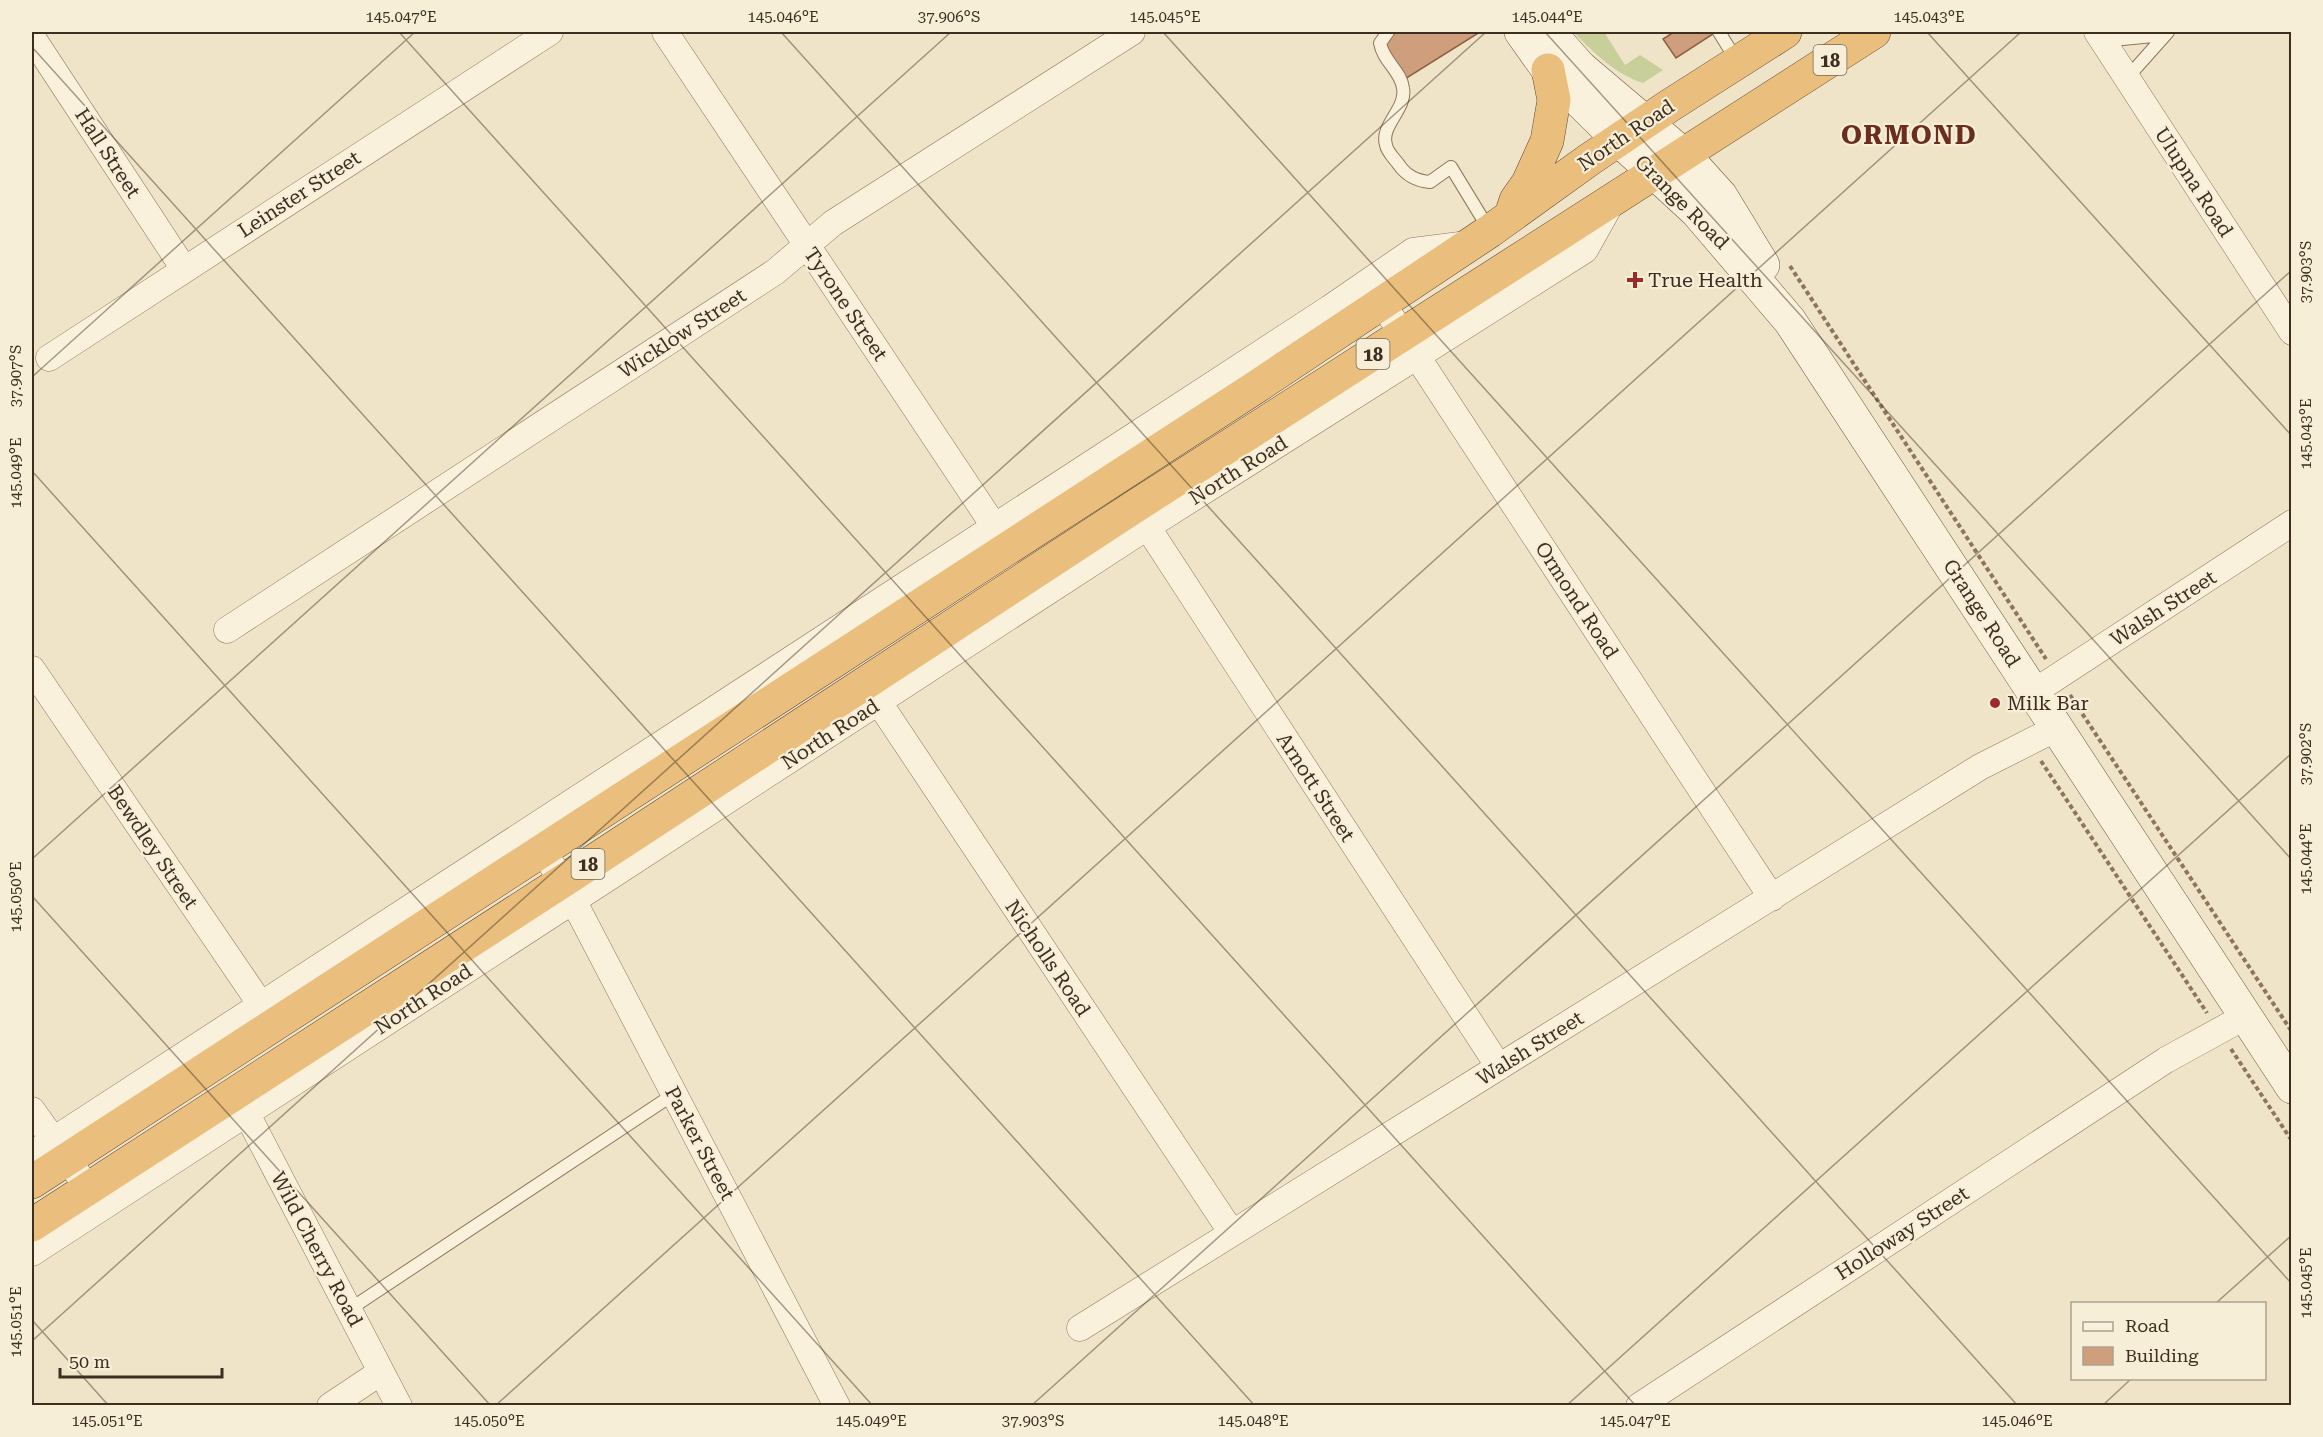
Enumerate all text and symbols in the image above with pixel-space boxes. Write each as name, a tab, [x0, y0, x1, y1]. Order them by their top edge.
text: 145.047°E	[365, 8, 437, 26]
text: 145.046°E	[747, 8, 819, 26]
text: 37.906°S	[918, 8, 980, 26]
text: 145.045°E	[1129, 8, 1201, 26]
text: 145.044°E	[1511, 8, 1583, 26]
text: 145.043°E	[1893, 8, 1965, 26]
road number: 18	[1814, 45, 1846, 75]
street label: North Road	[1573, 94, 1679, 176]
street label: Hall Street	[70, 104, 146, 203]
district label: ORMOND	[1841, 120, 1977, 150]
street label: Ulupna Road	[2150, 123, 2238, 241]
street label: Leinster Street	[233, 145, 365, 242]
street label: Grange Road	[1630, 150, 1734, 254]
text: 37.903°S	[2297, 241, 2315, 303]
street label: Tyrone Street	[799, 243, 893, 366]
place label: True Health	[1648, 268, 1763, 292]
marker: True Health	[1626, 271, 1644, 289]
street label: Wicklow Street	[614, 283, 751, 383]
road number: 18	[1356, 339, 1390, 369]
text: 37.907°S	[7, 345, 25, 407]
text: 145.043°E	[2297, 398, 2315, 470]
street label: North Road	[1184, 430, 1292, 510]
text: 145.049°E	[7, 437, 25, 509]
street label: Ormond Road	[1530, 537, 1624, 663]
street label: Grange Road	[1938, 555, 2026, 671]
street label: Walsh Street	[2106, 565, 2221, 651]
place label: Milk Bar	[2007, 691, 2089, 715]
street label: North Road	[777, 694, 883, 774]
marker: Milk Bar	[1988, 696, 2002, 710]
text: 37.902°S	[2297, 723, 2315, 785]
street label: Arnott Street	[1272, 728, 1360, 846]
street label: Bewdley Street	[103, 780, 204, 914]
text: 145.044°E	[2297, 823, 2315, 895]
road number: 18	[572, 849, 604, 879]
text: 145.050°E	[7, 861, 25, 933]
street label: Nicholls Road	[1000, 895, 1096, 1021]
street label: North Road	[370, 959, 476, 1039]
street label: Walsh Street	[1472, 1005, 1588, 1090]
street label: Parker Street	[660, 1082, 740, 1204]
street label: Wild Cherry Road	[266, 1168, 368, 1331]
street label: Holloway Street	[1831, 1181, 1973, 1285]
text: 145.045°E	[2297, 1247, 2315, 1319]
text: 145.051°E	[7, 1286, 25, 1358]
legend	[2071, 1302, 2266, 1380]
text: Road	[2125, 1315, 2170, 1336]
scale bar	[60, 1341, 222, 1379]
text: Building	[2125, 1345, 2199, 1366]
text: 50 m	[69, 1351, 110, 1372]
text: 145.051°E	[71, 1412, 143, 1430]
text: 145.050°E	[453, 1412, 525, 1430]
text: 145.049°E	[835, 1412, 907, 1430]
text: 37.903°S	[1002, 1412, 1064, 1430]
text: 145.048°E	[1217, 1412, 1289, 1430]
text: 145.047°E	[1599, 1412, 1671, 1430]
text: 145.046°E	[1981, 1412, 2053, 1430]

